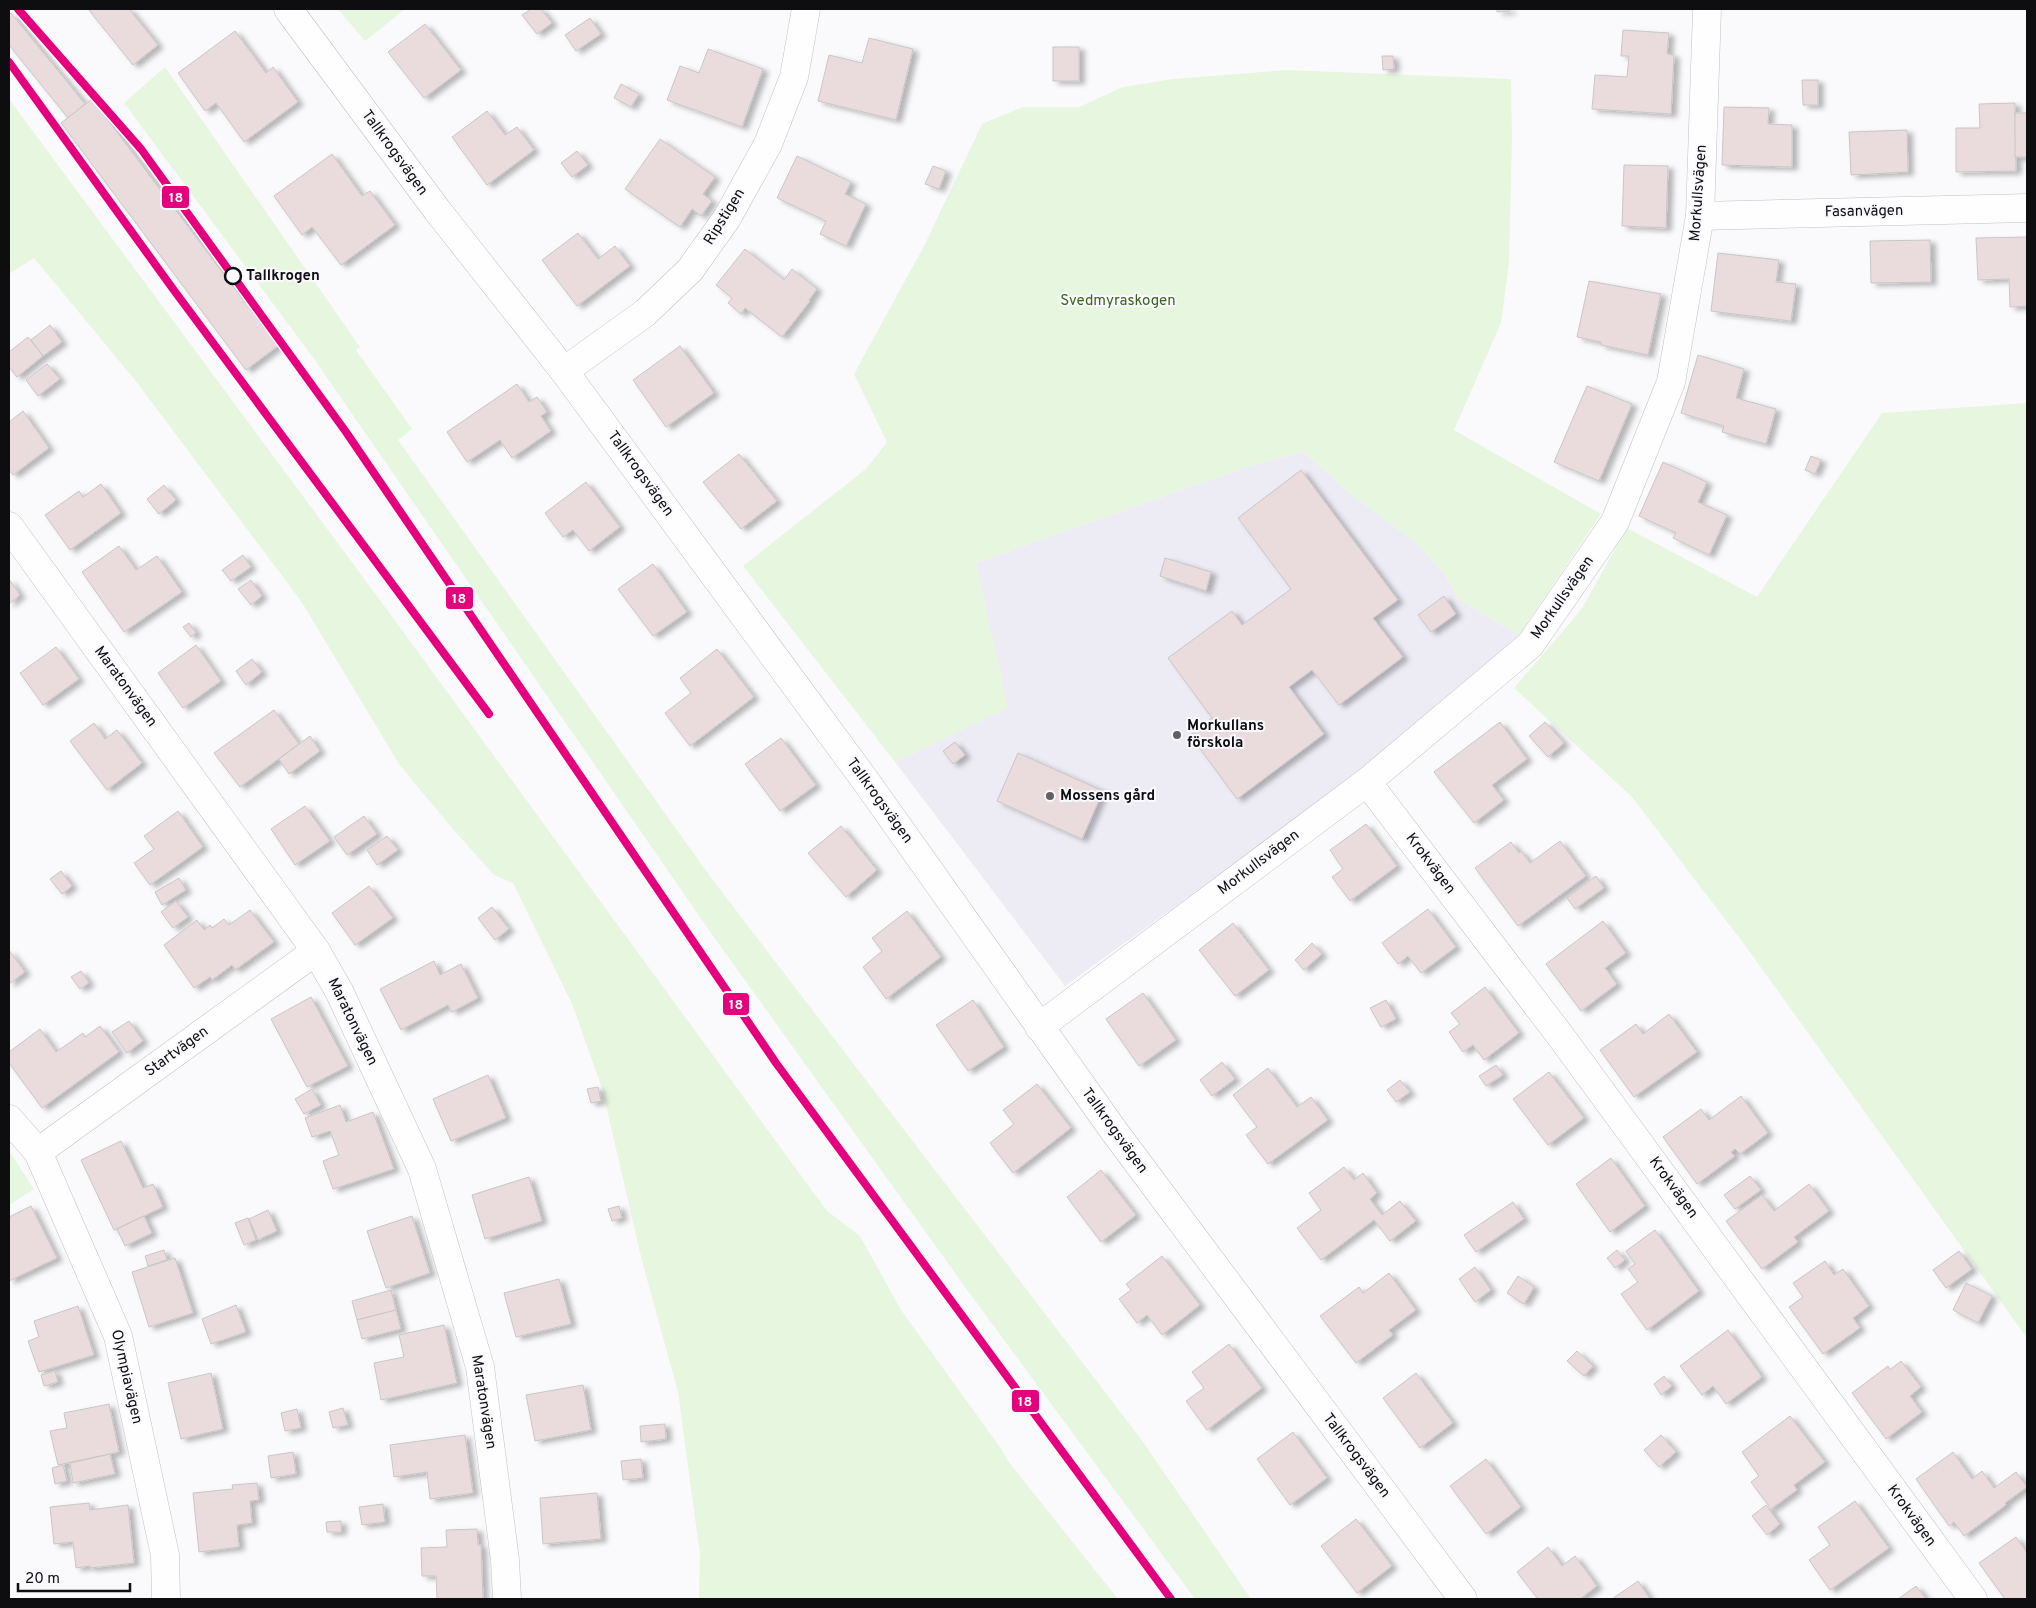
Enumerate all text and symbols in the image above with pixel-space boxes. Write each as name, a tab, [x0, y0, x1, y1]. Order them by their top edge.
street label: Tallkrogsvägen	[357, 106, 431, 200]
street label: Morkullsvägen	[1686, 144, 1712, 242]
line badge: 18	[161, 185, 190, 209]
street label: Ripstigen	[700, 185, 750, 249]
text: 18	[169, 190, 183, 207]
street label: Fasanvägen	[1824, 202, 1904, 222]
marker: Tallkrogen	[224, 267, 242, 285]
place label: Tallkrogen	[246, 267, 320, 286]
park label: Svedmyraskogen	[1060, 292, 1176, 311]
street label: Tallkrogsvägen	[603, 427, 677, 521]
street label: Morkullsvägen	[1527, 553, 1599, 643]
line badge: 18	[445, 586, 474, 610]
text: 18	[452, 591, 466, 608]
street label: Maratonvägen	[89, 643, 161, 731]
place label: Morkullans förskola	[1187, 717, 1264, 753]
marker: Morkullans förskola	[1171, 729, 1183, 741]
street label: Tallkrogsvägen	[842, 754, 916, 848]
place label: Mossens gård	[1060, 787, 1155, 806]
marker: Mossens gård	[1044, 790, 1056, 802]
street label: Morkullsvägen	[1214, 826, 1304, 900]
street label: Krokvägen	[1401, 830, 1459, 898]
street label: Maratonvägen	[323, 975, 381, 1069]
line badge: 18	[722, 992, 750, 1016]
text: 18	[729, 997, 743, 1014]
street label: Startvägen	[141, 1023, 213, 1081]
street label: Tallkrogsvägen	[1077, 1084, 1151, 1178]
street label: Krokvägen	[1644, 1153, 1702, 1223]
street label: Olympiavägen	[106, 1328, 146, 1426]
street label: Maratonvägen	[466, 1353, 500, 1451]
line badge: 18	[1011, 1389, 1040, 1413]
text: 18	[1018, 1394, 1032, 1411]
street label: Tallkrogsvägen	[1318, 1410, 1394, 1502]
street label: Krokvägen	[1882, 1481, 1940, 1551]
scale bar	[18, 1560, 130, 1592]
text: 20 m	[25, 1570, 60, 1589]

